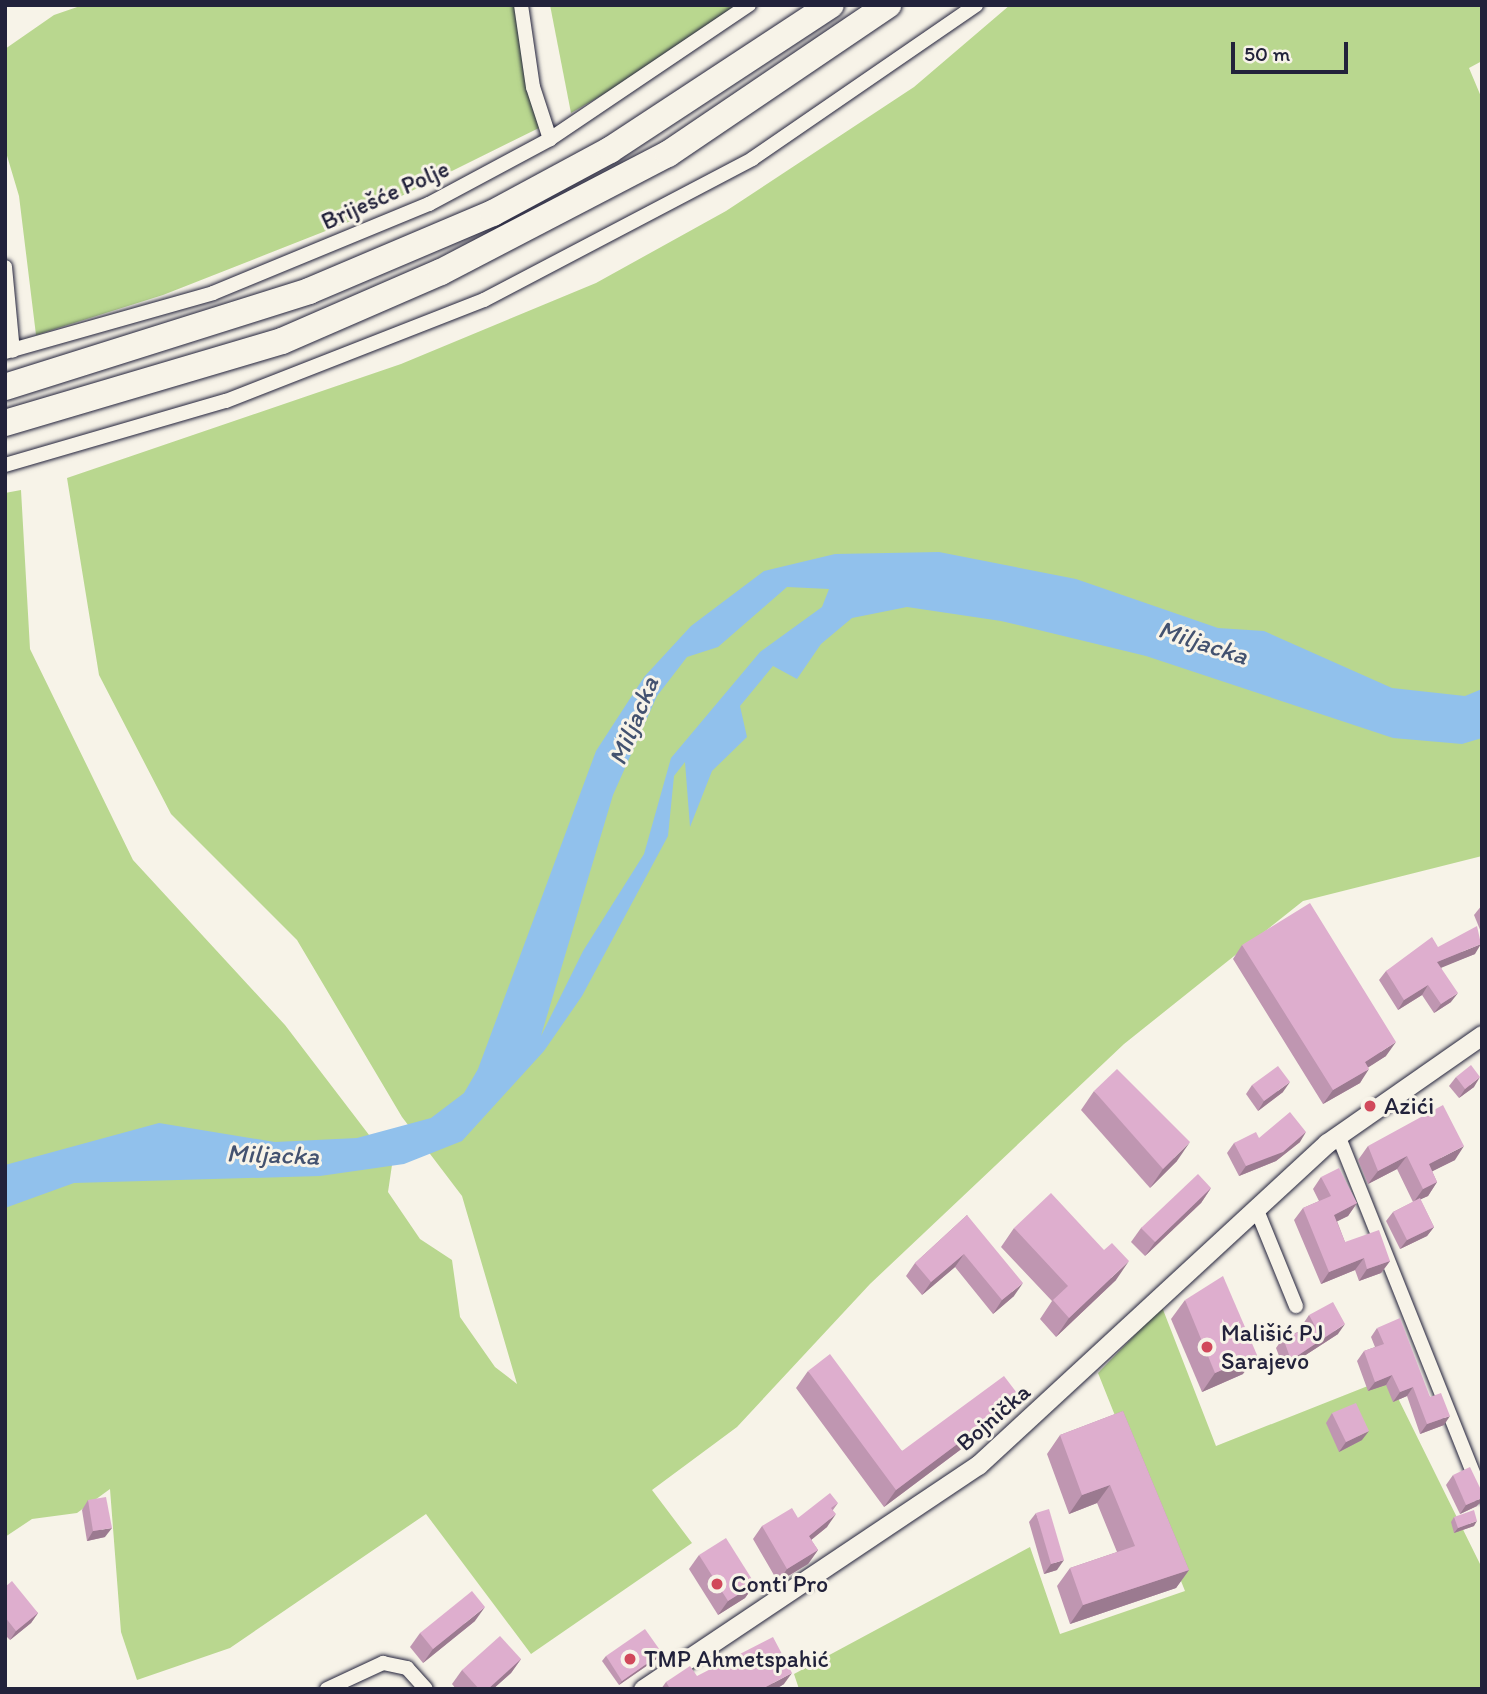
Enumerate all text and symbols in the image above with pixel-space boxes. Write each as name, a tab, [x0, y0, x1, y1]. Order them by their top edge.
scale bar	[1235, 28, 1352, 72]
text: 50 m	[1244, 41, 1290, 66]
street label: Briješće Polje	[317, 154, 453, 236]
water label: Miljacka	[1154, 614, 1252, 672]
water label: Miljacka	[602, 672, 666, 770]
place label: Azići	[1384, 1092, 1434, 1120]
marker: Azići	[1362, 1098, 1378, 1114]
water label: Miljacka	[226, 1138, 320, 1172]
place label: Mališić PJ Sarajevo	[1221, 1319, 1324, 1375]
marker: Mališić PJ Sarajevo	[1199, 1339, 1215, 1355]
street label: Bojnička	[950, 1377, 1036, 1457]
place label: Conti Pro	[731, 1570, 828, 1598]
marker: Conti Pro	[709, 1576, 725, 1592]
place label: TMP Ahmetspahić	[644, 1645, 829, 1673]
marker: TMP Ahmetspahić	[622, 1651, 638, 1667]

